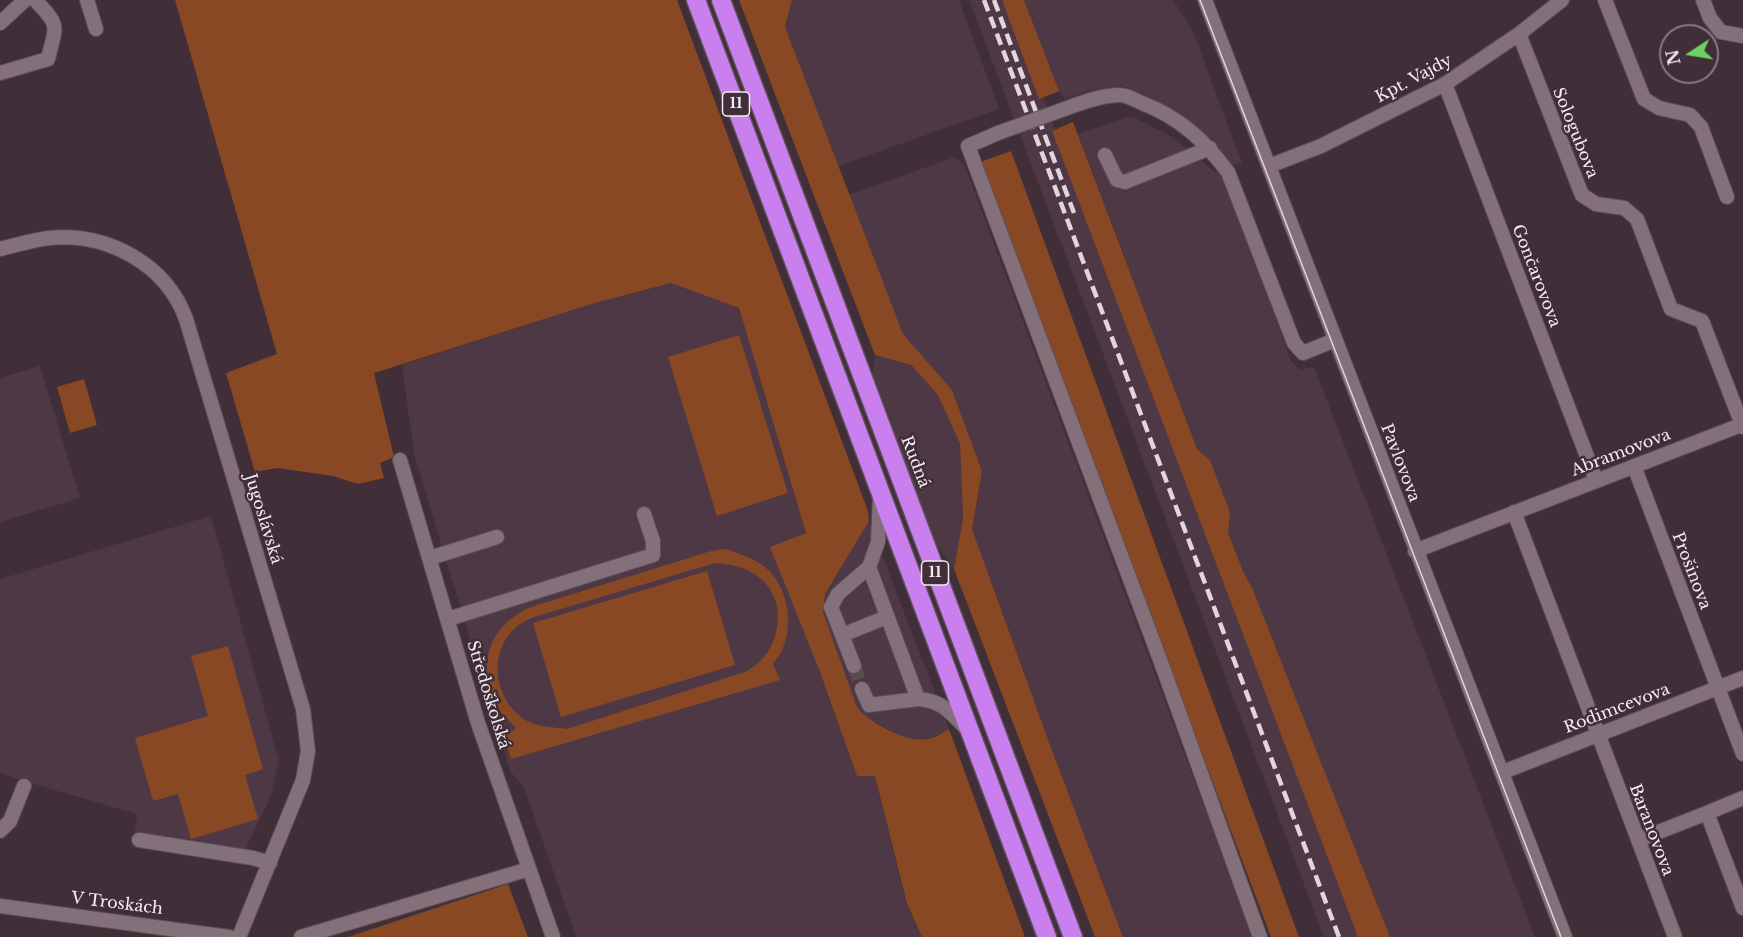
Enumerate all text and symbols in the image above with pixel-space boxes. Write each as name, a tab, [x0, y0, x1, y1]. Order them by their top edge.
north arrow	[1659, 24, 1719, 84]
text: N	[1662, 48, 1685, 67]
street label: Kpt. Vajdy	[1372, 51, 1456, 107]
street label: Sologubova	[1548, 85, 1602, 181]
road number: 11	[722, 92, 750, 116]
street label: Gončarovova	[1508, 222, 1564, 330]
street label: Pavlovova	[1376, 421, 1424, 505]
street label: Abramovova	[1569, 425, 1673, 481]
street label: Rudná	[896, 433, 934, 491]
street label: Jugoslávská	[240, 472, 286, 566]
street label: Prošinova	[1667, 530, 1715, 612]
road number: 11	[922, 561, 948, 585]
street label: Středoškolská	[462, 638, 514, 752]
street label: Rodimcevova	[1561, 680, 1673, 738]
street label: Baranovova	[1625, 781, 1677, 879]
street label: V Troskách	[70, 889, 164, 919]

